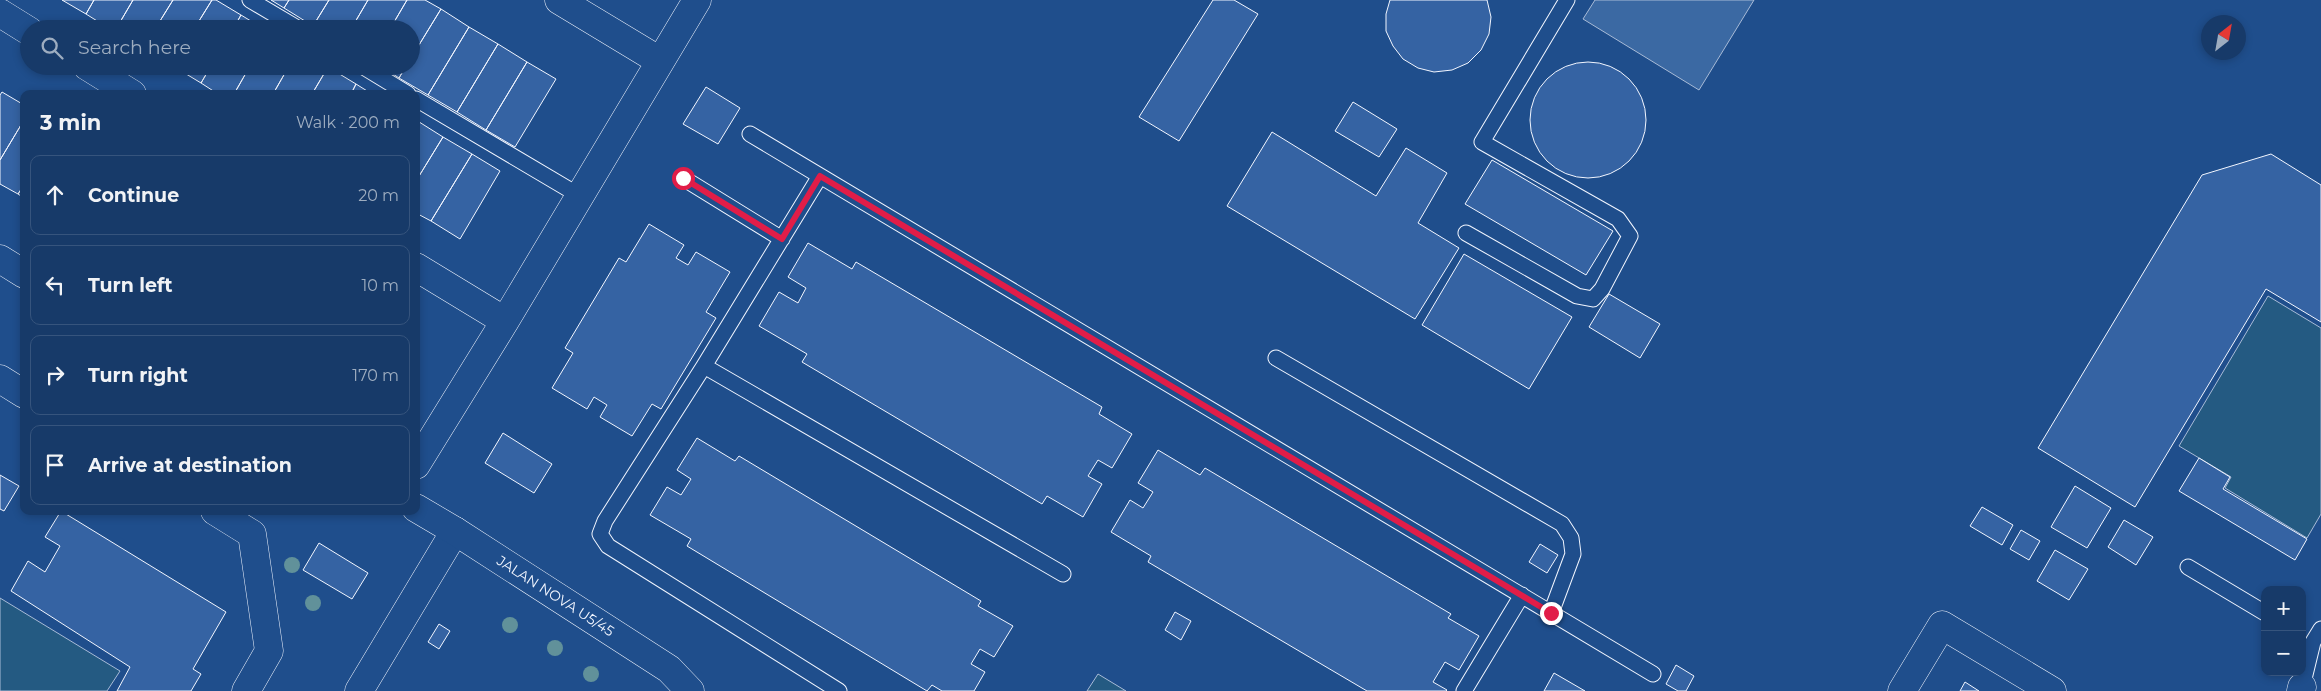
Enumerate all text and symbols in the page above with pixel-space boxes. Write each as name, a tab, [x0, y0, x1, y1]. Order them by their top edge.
north arrow	[2201, 15, 2246, 60]
search box	[20, 20, 420, 75]
icon: search	[38, 34, 66, 62]
text: Search here	[78, 36, 191, 59]
text: 3 min	[40, 110, 101, 135]
text: Walk · 200 m	[296, 113, 400, 132]
route start	[672, 167, 695, 190]
icon: ahead	[41, 181, 69, 209]
text: Continue	[88, 184, 179, 207]
text: 20 m	[358, 186, 399, 205]
icon: left	[41, 271, 69, 299]
text: Turn left	[88, 274, 173, 297]
text: 10 m	[361, 276, 399, 295]
icon: right	[41, 361, 69, 389]
text: Turn right	[88, 364, 188, 387]
text: 170 m	[352, 366, 399, 385]
icon: arrive	[41, 451, 69, 479]
text: Arrive at destination	[88, 454, 292, 477]
street label: JALAN NOVA U5/45	[493, 551, 618, 640]
map controls	[2261, 586, 2306, 676]
button: +	[2261, 586, 2306, 631]
route end	[1540, 602, 1563, 625]
button: −	[2261, 631, 2306, 676]

